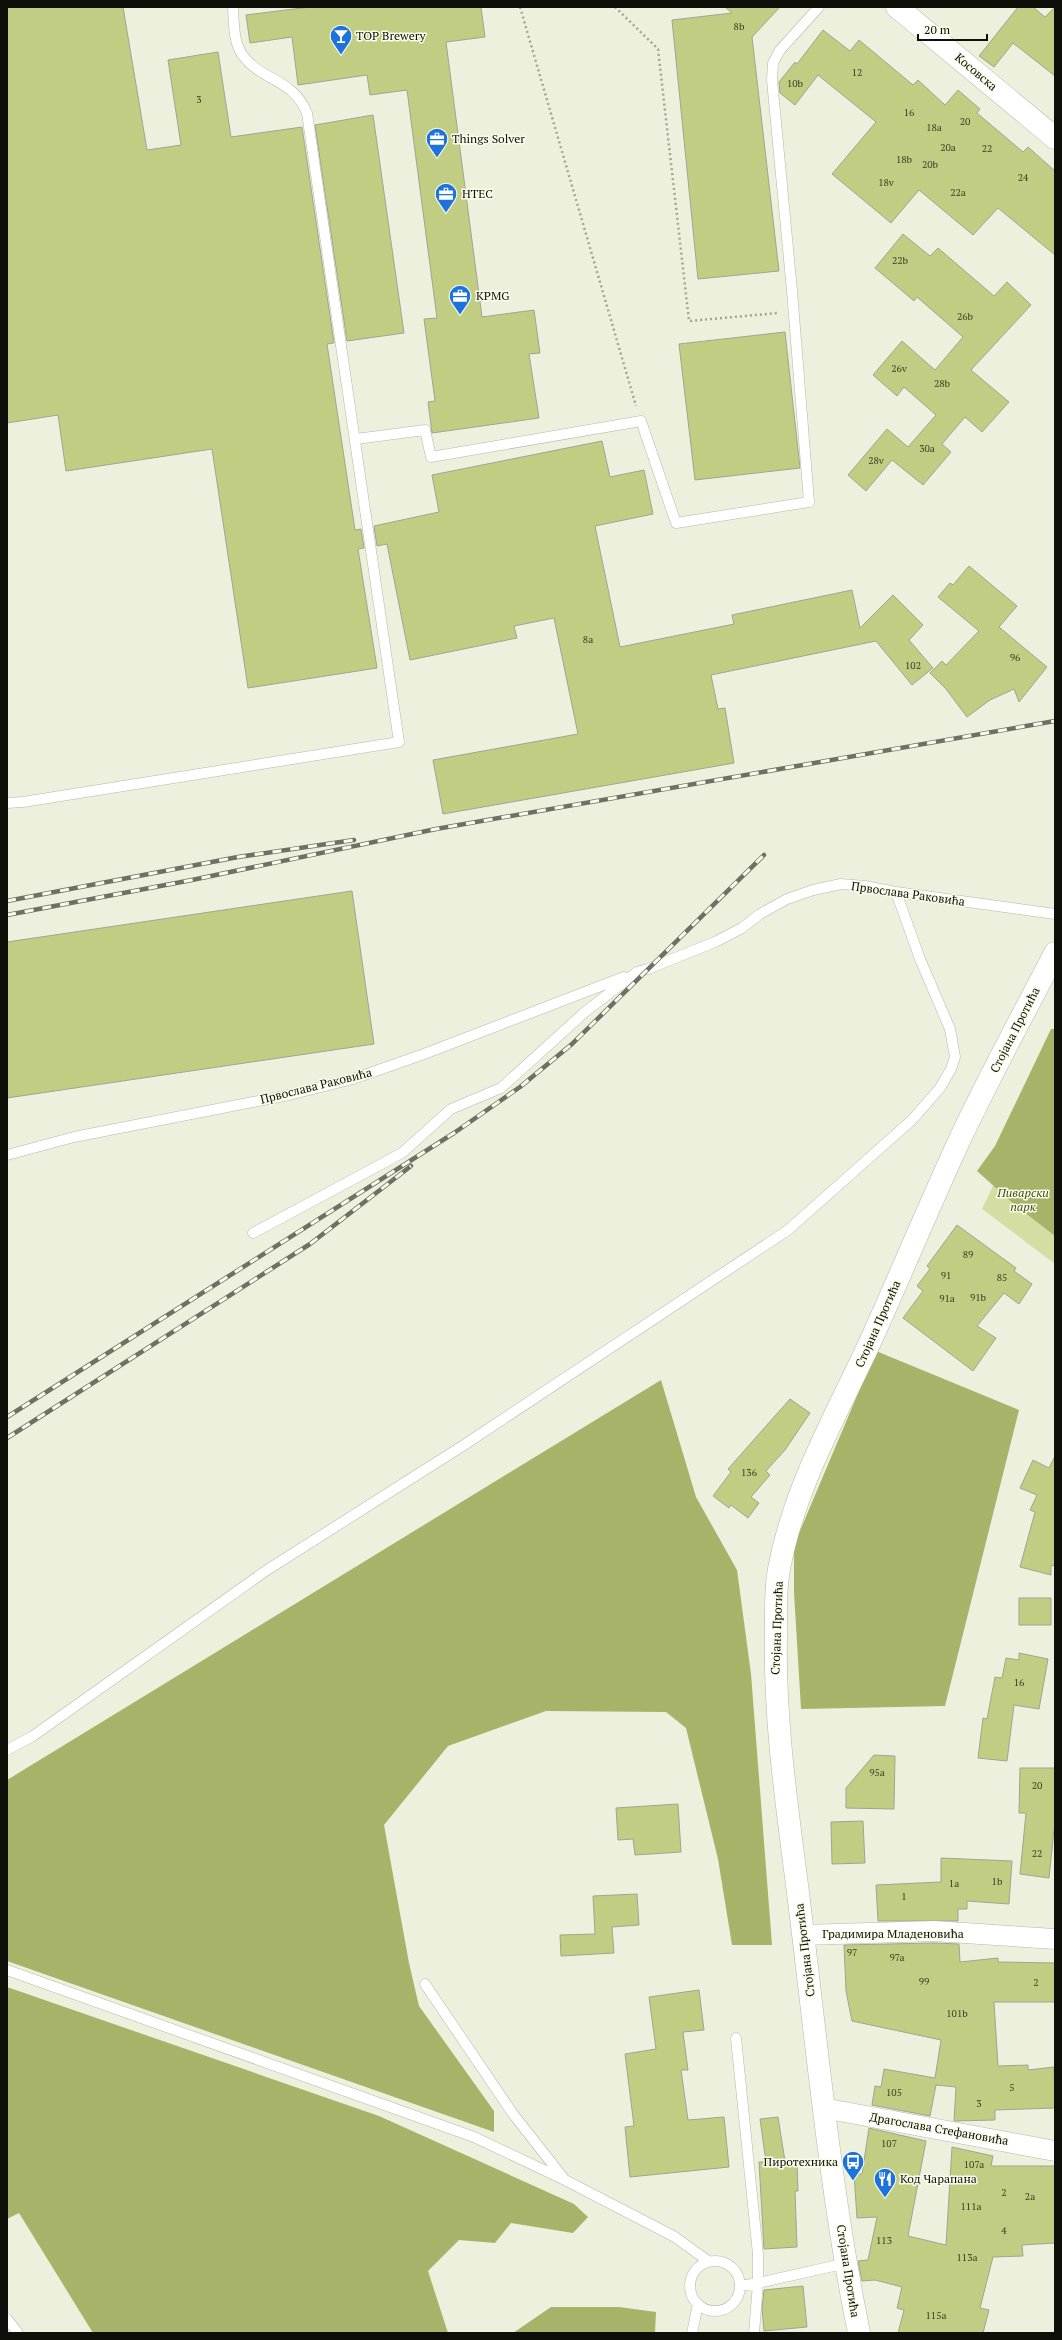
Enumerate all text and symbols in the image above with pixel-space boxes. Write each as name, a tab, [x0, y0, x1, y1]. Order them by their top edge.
scale bar	[918, 16, 987, 42]
house number: 8b	[734, 20, 745, 33]
text: 20 m	[924, 22, 951, 37]
bar icon: TOP Brewery	[328, 23, 354, 56]
place label: TOP Brewery	[356, 28, 427, 43]
street label: Косовска	[952, 50, 1000, 94]
house number: 12	[852, 66, 862, 79]
house number: 10b	[787, 77, 804, 90]
house number: 3	[196, 93, 202, 106]
house number: 16	[904, 106, 915, 119]
house number: 20	[960, 115, 970, 128]
house number: 18a	[926, 121, 942, 134]
office icon: Things Solver	[424, 126, 450, 159]
place label: Things Solver	[452, 131, 525, 146]
house number: 20a	[940, 141, 956, 154]
house number: 22	[982, 142, 992, 155]
house number: 18b	[896, 153, 913, 166]
house number: 20b	[922, 158, 939, 171]
house number: 24	[1018, 171, 1029, 184]
house number: 18v	[878, 176, 895, 189]
office icon: HTEC	[433, 181, 459, 214]
place label: HTEC	[462, 186, 493, 201]
house number: 22a	[950, 186, 966, 199]
house number: 22b	[892, 254, 909, 267]
office icon: KPMG	[447, 283, 473, 316]
place label: KPMG	[476, 288, 510, 303]
house number: 26b	[957, 310, 974, 323]
house number: 26v	[891, 362, 908, 375]
house number: 28b	[934, 377, 951, 390]
house number: 30a	[919, 442, 935, 455]
house number: 28v	[868, 454, 885, 467]
house number: 8a	[583, 633, 593, 646]
house number: 96	[1010, 651, 1021, 664]
house number: 102	[905, 659, 921, 672]
street label: Првослава Раковића	[850, 878, 966, 909]
street label: Стојана Протића	[987, 984, 1043, 1075]
street label: Првослава Раковића	[259, 1064, 373, 1107]
park label: Пиварски парк	[996, 1185, 1049, 1214]
house number: 89	[963, 1248, 973, 1261]
house number: 91	[941, 1269, 951, 1282]
house number: 85	[997, 1271, 1007, 1284]
street label: Стојана Протића	[852, 1278, 904, 1370]
house number: 91b	[970, 1291, 987, 1304]
house number: 91a	[939, 1292, 955, 1305]
house number: 136	[741, 1466, 758, 1479]
street label: Стојана Протића	[767, 1581, 786, 1675]
house number: 16	[1014, 1676, 1025, 1689]
house number: 95a	[869, 1766, 885, 1779]
house number: 20	[1032, 1779, 1042, 1792]
house number: 22	[1032, 1847, 1042, 1860]
house number: 1b	[992, 1875, 1003, 1888]
house number: 1a	[949, 1877, 959, 1890]
house number: 1	[901, 1890, 907, 1903]
street label: Стојана Протића	[791, 1902, 818, 1998]
street label: Градимира Младеновића	[822, 1926, 964, 1941]
house number: 97	[847, 1946, 857, 1959]
house number: 97a	[889, 1951, 905, 1964]
house number: 99	[919, 1975, 929, 1988]
house number: 2	[1033, 1976, 1039, 1989]
house number: 101b	[946, 2007, 968, 2020]
house number: 5	[1009, 2081, 1015, 2094]
house number: 105	[886, 2086, 902, 2099]
house number: 3	[976, 2097, 982, 2110]
street label: Драгослава Стефановића	[868, 2109, 1010, 2148]
house number: 107	[881, 2137, 897, 2150]
bus stop icon: Пиротехника	[840, 2149, 866, 2182]
place label: Пиротехника	[764, 2154, 838, 2169]
house number: 107a	[964, 2158, 984, 2171]
restaurant icon: Код Чарапана	[872, 2166, 898, 2199]
place label: Код Чарапана	[900, 2171, 977, 2186]
house number: 2	[1001, 2186, 1007, 2199]
house number: 2a	[1025, 2190, 1035, 2203]
house number: 111a	[960, 2200, 982, 2213]
street label: Стојана Протића	[834, 2223, 863, 2319]
house number: 4	[1001, 2224, 1007, 2237]
house number: 113	[876, 2234, 892, 2247]
house number: 113a	[956, 2251, 978, 2264]
house number: 115a	[925, 2309, 947, 2322]

